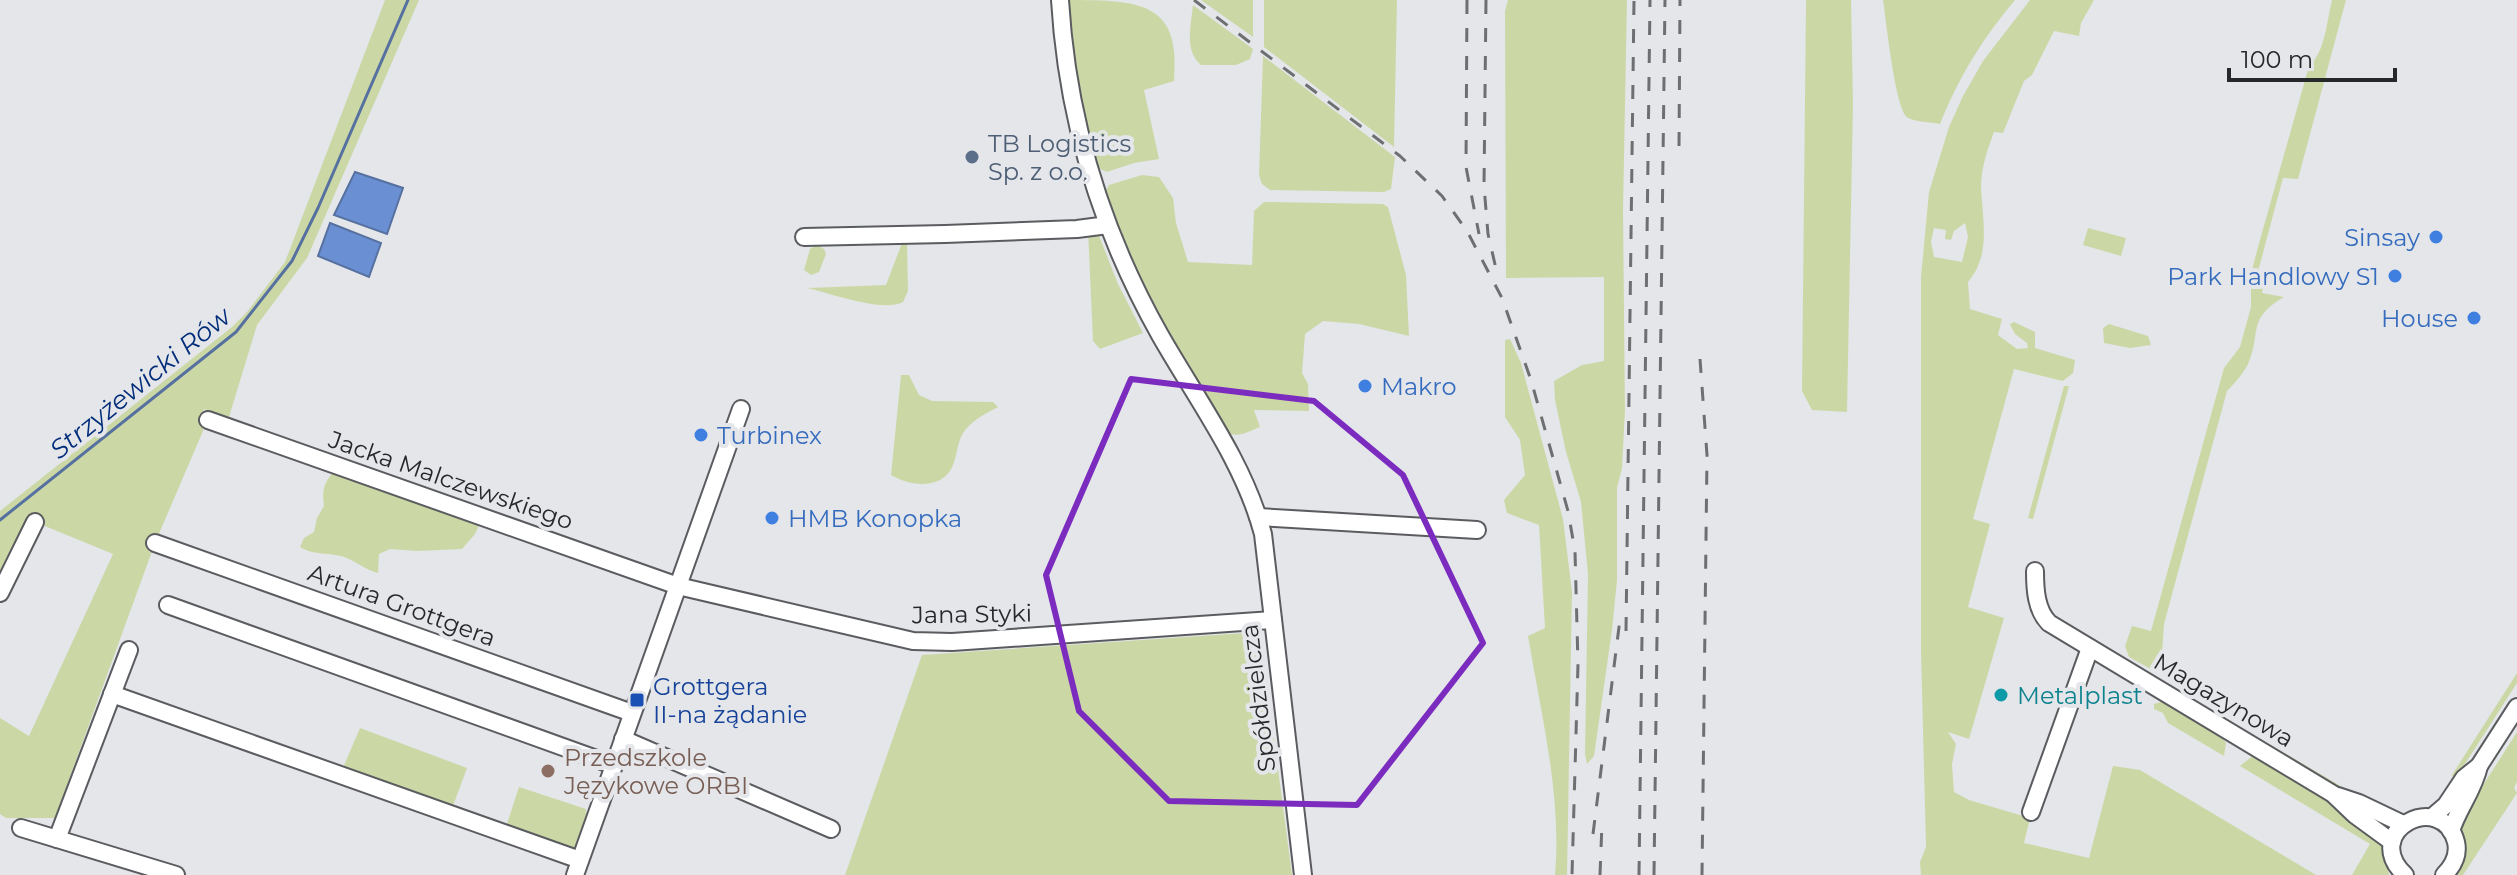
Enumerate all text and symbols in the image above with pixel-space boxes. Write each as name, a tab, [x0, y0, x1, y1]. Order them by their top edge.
scale bar	[2229, 32, 2395, 82]
text: 100 m	[2241, 45, 2313, 74]
place label: TB Logistics Sp. z o.o.	[988, 129, 1131, 186]
marker: TB Logistics Sp. z o.o.	[963, 148, 981, 166]
place label: Sinsay	[2344, 223, 2420, 252]
marker: Sinsay	[2427, 228, 2445, 246]
place label: Park Handlowy S1	[2167, 262, 2379, 291]
marker: Park Handlowy S1	[2386, 267, 2404, 285]
water label: Strzyżewicki Rów	[43, 299, 238, 466]
place label: House	[2381, 304, 2458, 333]
marker: House	[2465, 309, 2483, 327]
place label: Makro	[1381, 372, 1457, 401]
marker: Makro	[1356, 377, 1374, 395]
place label: Turbinex	[717, 421, 822, 450]
street label: Jacka Malczewskiego	[324, 424, 577, 535]
marker: Turbinex	[692, 426, 710, 444]
place label: HMB Konopka	[788, 504, 962, 533]
marker: HMB Konopka	[763, 509, 781, 527]
street label: Artura Grottgera	[304, 558, 500, 652]
street label: Jana Styki	[911, 598, 1032, 630]
street label: Spółdzielcza	[1235, 623, 1281, 773]
street label: Magazynowa	[2149, 647, 2299, 753]
place label: Grottgera II-na żądanie	[653, 672, 807, 729]
place label: Metalplast	[2017, 681, 2143, 710]
marker: Metalplast	[1992, 686, 2010, 704]
marker: Grottgera II-na żądanie	[628, 691, 646, 709]
place label: Przedszkole Językowe ORBI	[563, 743, 748, 800]
marker: Przedszkole Językowe ORBI	[539, 762, 557, 780]

